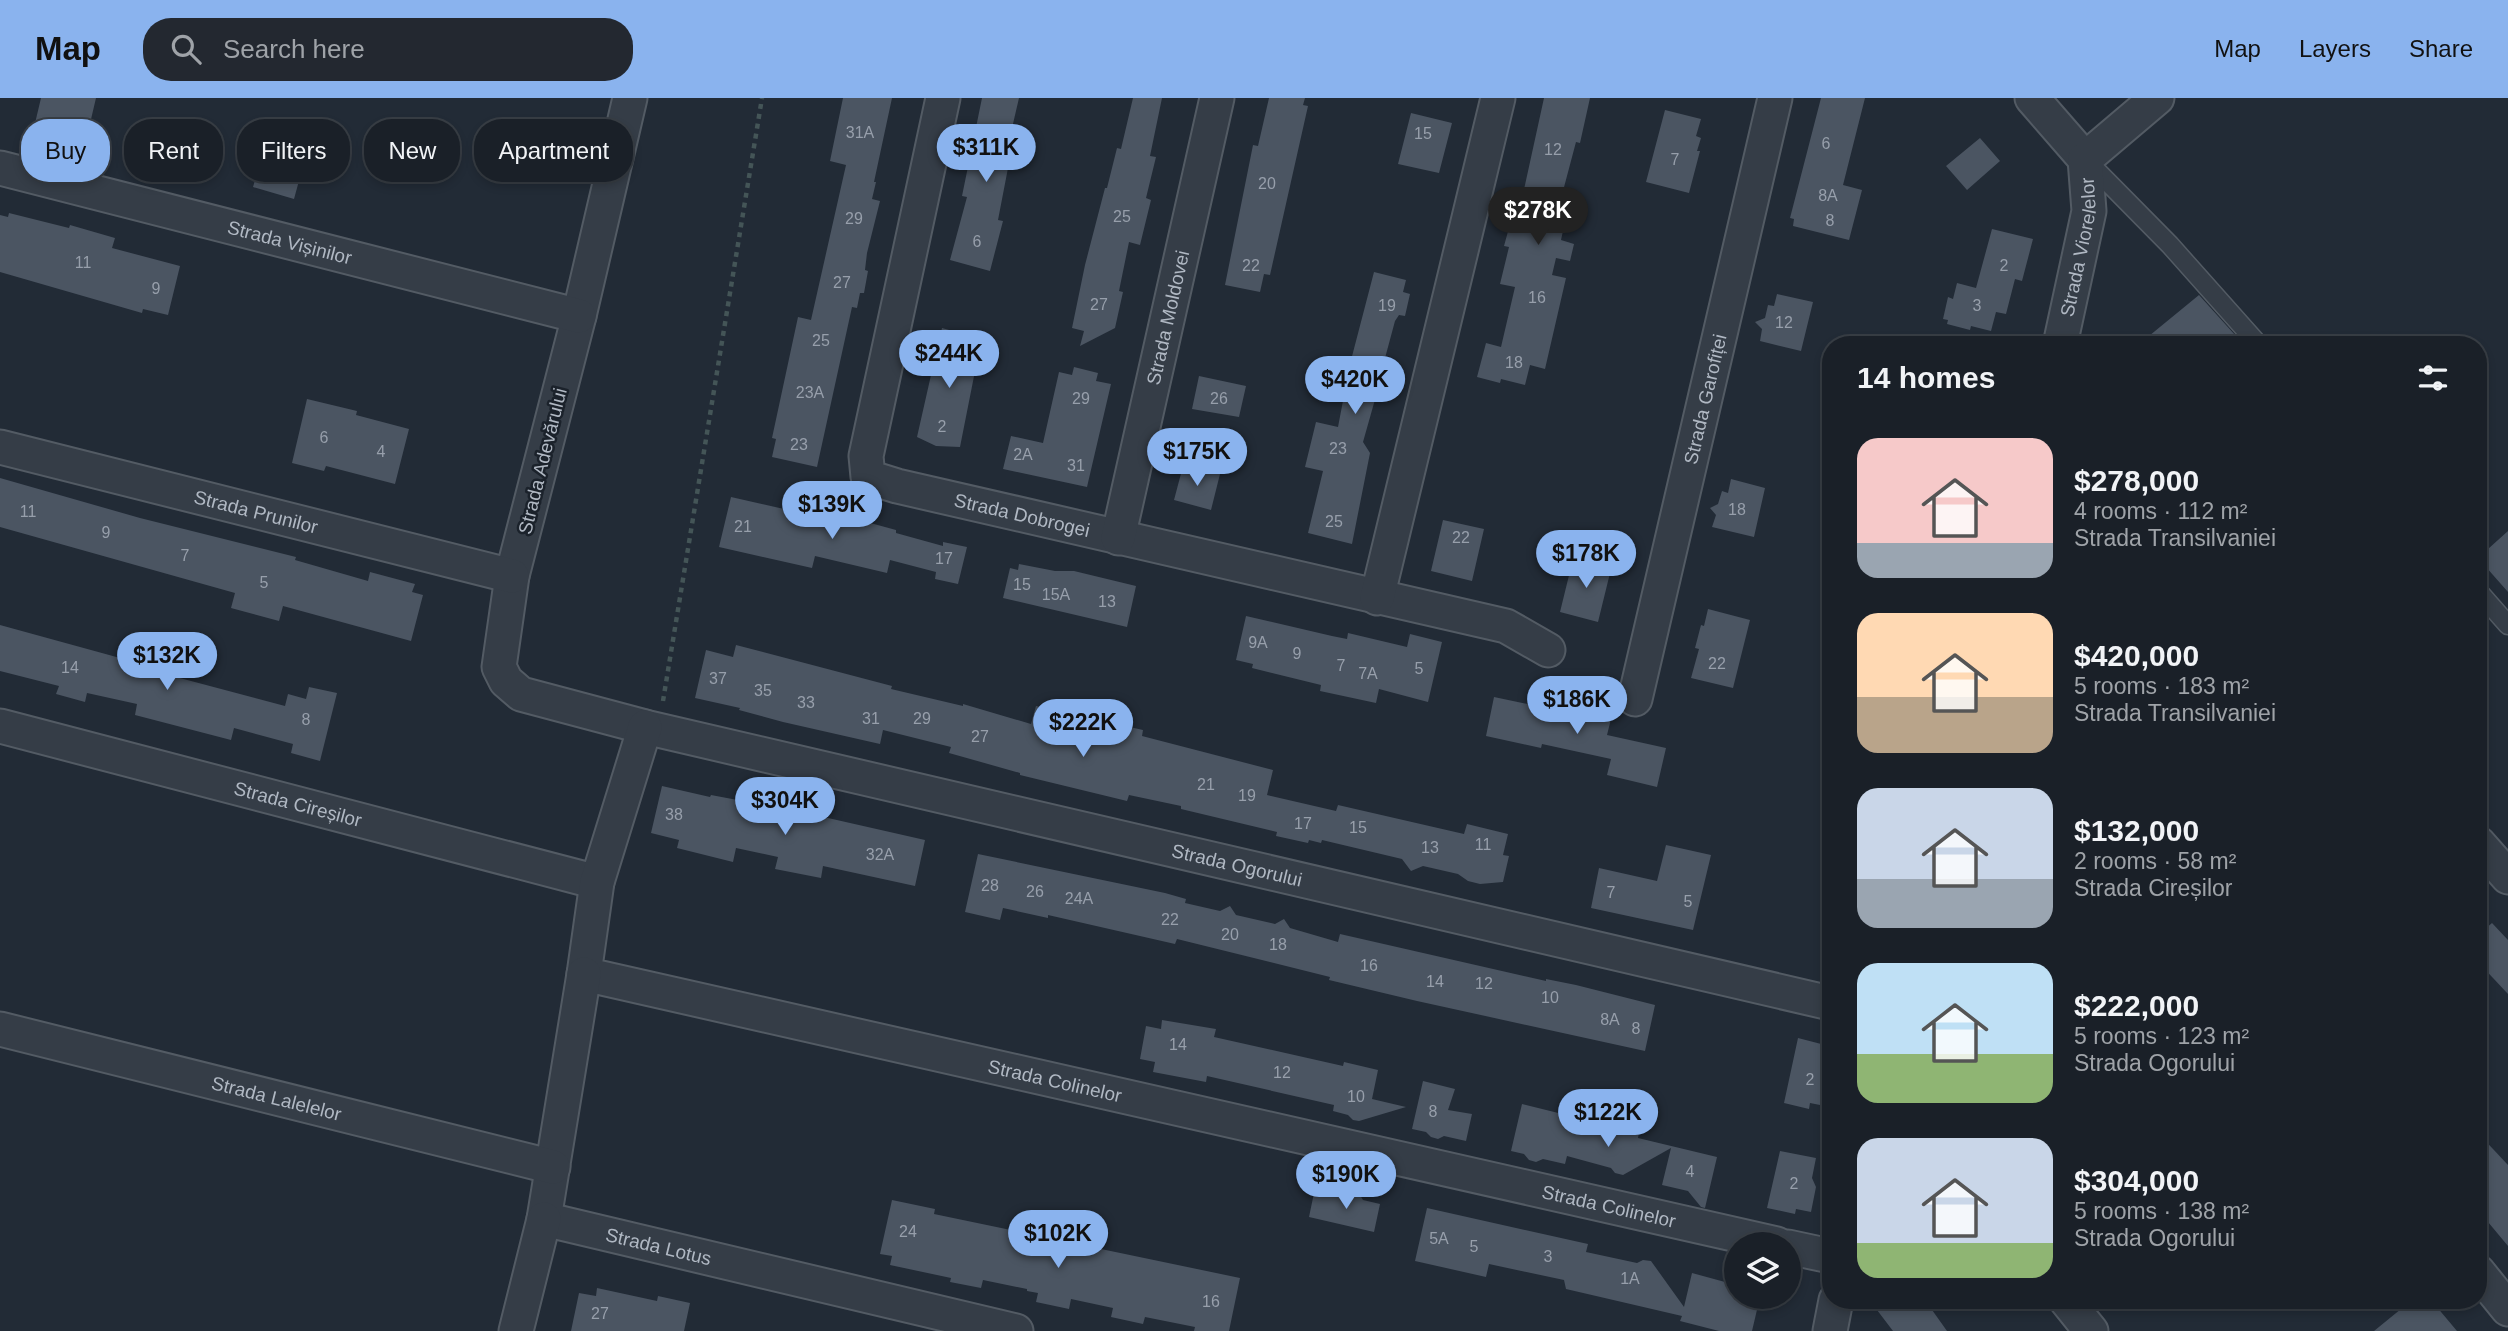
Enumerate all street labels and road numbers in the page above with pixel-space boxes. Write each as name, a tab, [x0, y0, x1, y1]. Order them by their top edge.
street label: Strada Viorelelor	[2056, 176, 2100, 319]
street label: Strada Vișinilor	[225, 217, 355, 269]
street label: Strada Moldovei	[1143, 248, 1193, 387]
street label: Strada Garofiței	[1680, 332, 1731, 466]
street label: Strada Adevărului	[514, 386, 571, 536]
street label: Strada Prunilor	[192, 486, 321, 538]
street label: Strada Dobrogei	[952, 489, 1092, 541]
street label: Strada Cireșilor	[232, 778, 365, 831]
street label: Strada Ogorului	[1170, 840, 1304, 891]
street label: Strada Colinelor	[986, 1056, 1124, 1107]
street label: Strada Lalelelor	[209, 1072, 344, 1125]
street label: Strada Colinelor	[1540, 1181, 1678, 1232]
street label: Strada Lotus	[604, 1224, 713, 1269]

